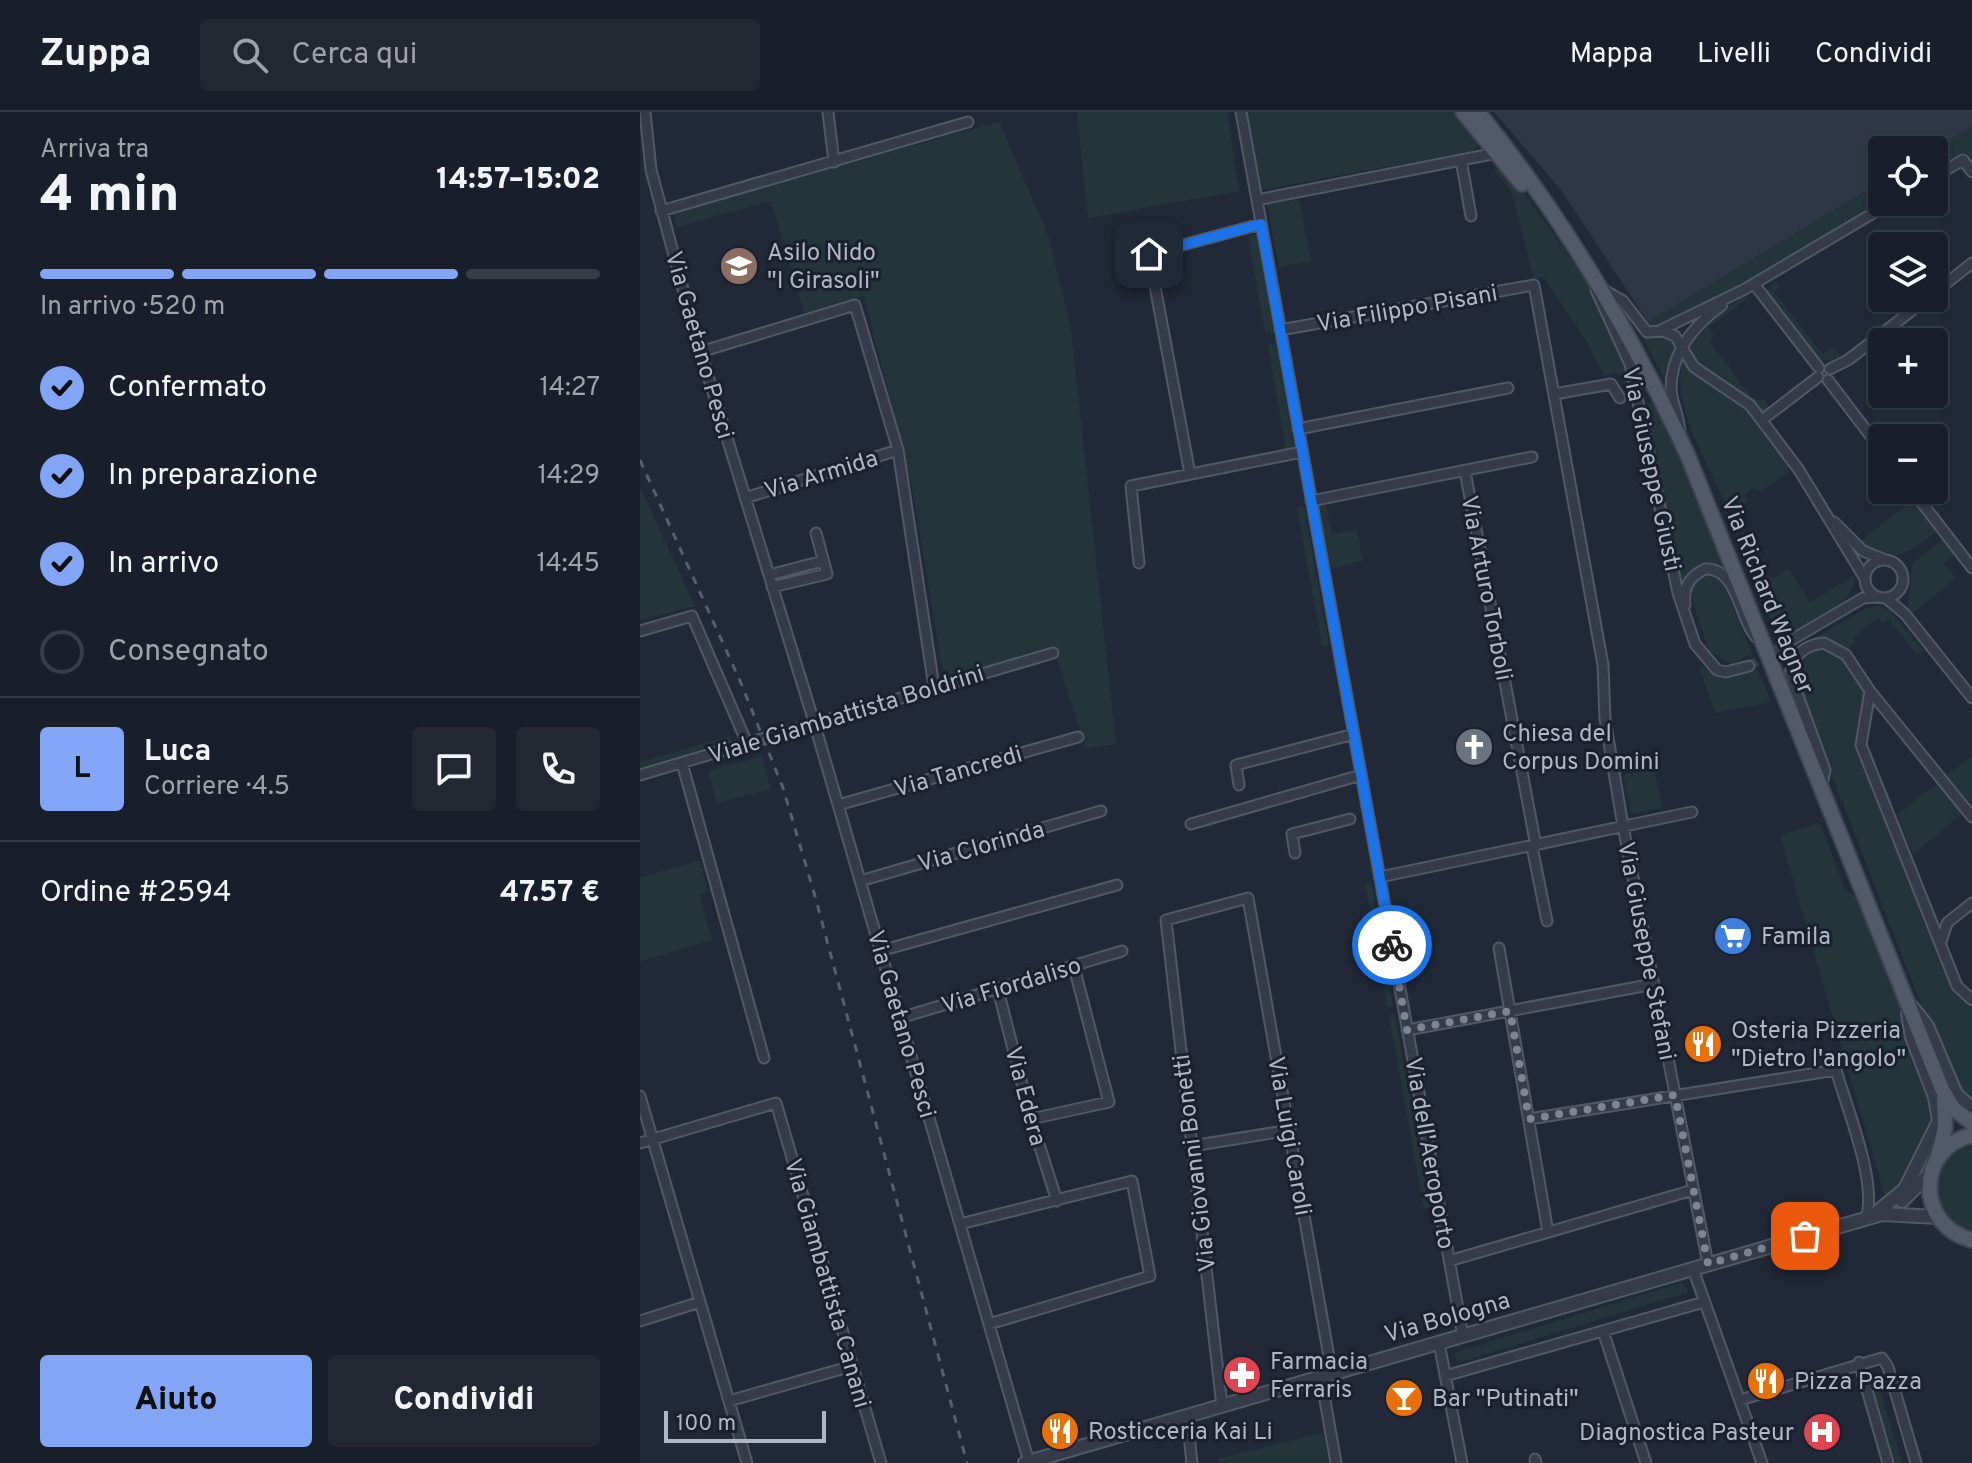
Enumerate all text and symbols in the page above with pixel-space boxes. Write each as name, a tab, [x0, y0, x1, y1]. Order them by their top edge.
search box	[200, 19, 760, 91]
text: Zuppa	[40, 31, 152, 80]
icon: search	[228, 33, 272, 77]
text: Cerca qui	[292, 37, 417, 74]
text: Mappa	[1570, 37, 1653, 73]
text: Livelli	[1697, 37, 1771, 73]
text: Condividi	[1815, 37, 1932, 73]
text: Arriva tra	[40, 134, 149, 167]
map controls	[1868, 136, 1948, 504]
button: locate	[1868, 136, 1948, 216]
text: 14:57–15:02	[436, 162, 600, 199]
text: 4 min	[40, 164, 180, 230]
pin	[1115, 220, 1183, 288]
icon: home	[1127, 232, 1171, 276]
button: layers	[1868, 232, 1948, 312]
place label: Asilo Nido "I Girasoli"	[767, 239, 880, 297]
school or university icon: Asilo Nido "I Girasoli"	[718, 245, 760, 287]
street label: Via Gaetano Pesci	[657, 248, 739, 443]
street label: Via Filippo Pisani	[1315, 279, 1500, 341]
text: In arrivo · 520 m	[40, 291, 225, 324]
button: +	[1868, 328, 1948, 408]
street label: Via Giuseppe Giusti	[1614, 365, 1686, 574]
icon: check	[40, 366, 84, 410]
text: Confermato	[108, 370, 267, 407]
text: 14:27	[540, 372, 600, 405]
button: −	[1868, 424, 1948, 504]
street label: Via Armida	[761, 444, 882, 507]
icon: check	[40, 454, 84, 498]
text: In preparazione	[108, 458, 318, 495]
text: 14:29	[537, 460, 600, 493]
street label: Via Richard Wagner	[1713, 492, 1820, 699]
street label: Via Arturo Torboli	[1452, 493, 1518, 684]
icon: check	[40, 542, 84, 586]
text: In arrivo	[108, 546, 219, 583]
text: 14:45	[537, 548, 600, 581]
text: Consegnato	[108, 634, 269, 671]
street label: Viale Giambattista Boldrini	[705, 660, 988, 772]
place label: Chiesa del Corpus Domini	[1502, 720, 1660, 778]
church icon: Chiesa del Corpus Domini	[1453, 726, 1495, 768]
button: chat	[412, 727, 496, 811]
button: phone	[516, 727, 600, 811]
text: Luca	[144, 734, 211, 771]
street label: Via Tancredi	[891, 740, 1026, 806]
text: L	[74, 751, 90, 788]
text: Corriere · 4.5	[144, 771, 290, 804]
street label: Via Clorinda	[915, 816, 1048, 880]
street label: Via Giuseppe Stefani	[1609, 840, 1681, 1063]
text: Ordine #2594	[40, 875, 232, 912]
text: 47.57 €	[500, 875, 600, 912]
courier	[1352, 905, 1432, 985]
supermarket icon: Famila	[1712, 915, 1754, 957]
icon: bike	[1370, 923, 1414, 967]
place label: Famila	[1761, 923, 1831, 953]
street label: Via Gaetano Pesci	[859, 927, 941, 1122]
street label: Via Fiordaliso	[938, 951, 1085, 1022]
place label: Osteria Pizzeria "Dietro l'angolo"	[1731, 1017, 1906, 1075]
restaurant icon: Osteria Pizzeria "Dietro l'angolo"	[1682, 1023, 1724, 1065]
street label: Via Edera	[996, 1044, 1052, 1150]
street label: Via Giovanni Bonetti	[1168, 1052, 1224, 1273]
street label: Via Luigi Caroli	[1259, 1054, 1317, 1218]
street label: Via dell'Aeroporto	[1396, 1055, 1460, 1252]
street label: Via Giambattista Canani	[776, 1155, 876, 1412]
pin	[1771, 1202, 1839, 1270]
icon: bag	[1783, 1214, 1827, 1258]
street label: Via Bologna	[1381, 1287, 1514, 1351]
place label: Farmacia Ferraris	[1270, 1348, 1368, 1406]
pharmacy icon: Farmacia Ferraris	[1221, 1354, 1263, 1396]
button: Aiuto	[40, 1355, 312, 1447]
button: Condividi	[328, 1355, 600, 1447]
restaurant icon: Pizza Pazza	[1745, 1360, 1787, 1402]
place label: Pizza Pazza	[1794, 1368, 1922, 1398]
bar icon: Bar "Putinati"	[1383, 1377, 1425, 1419]
place label: Bar "Putinati"	[1432, 1385, 1579, 1415]
scale bar	[664, 1407, 826, 1443]
restaurant icon: Rosticceria Kai Li	[1039, 1410, 1081, 1452]
text: 100 m	[676, 1411, 736, 1438]
hospital icon: Diagnostica Pasteur	[1801, 1411, 1843, 1453]
place label: Rosticceria Kai Li	[1088, 1418, 1273, 1448]
place label: Diagnostica Pasteur	[1579, 1419, 1794, 1449]

